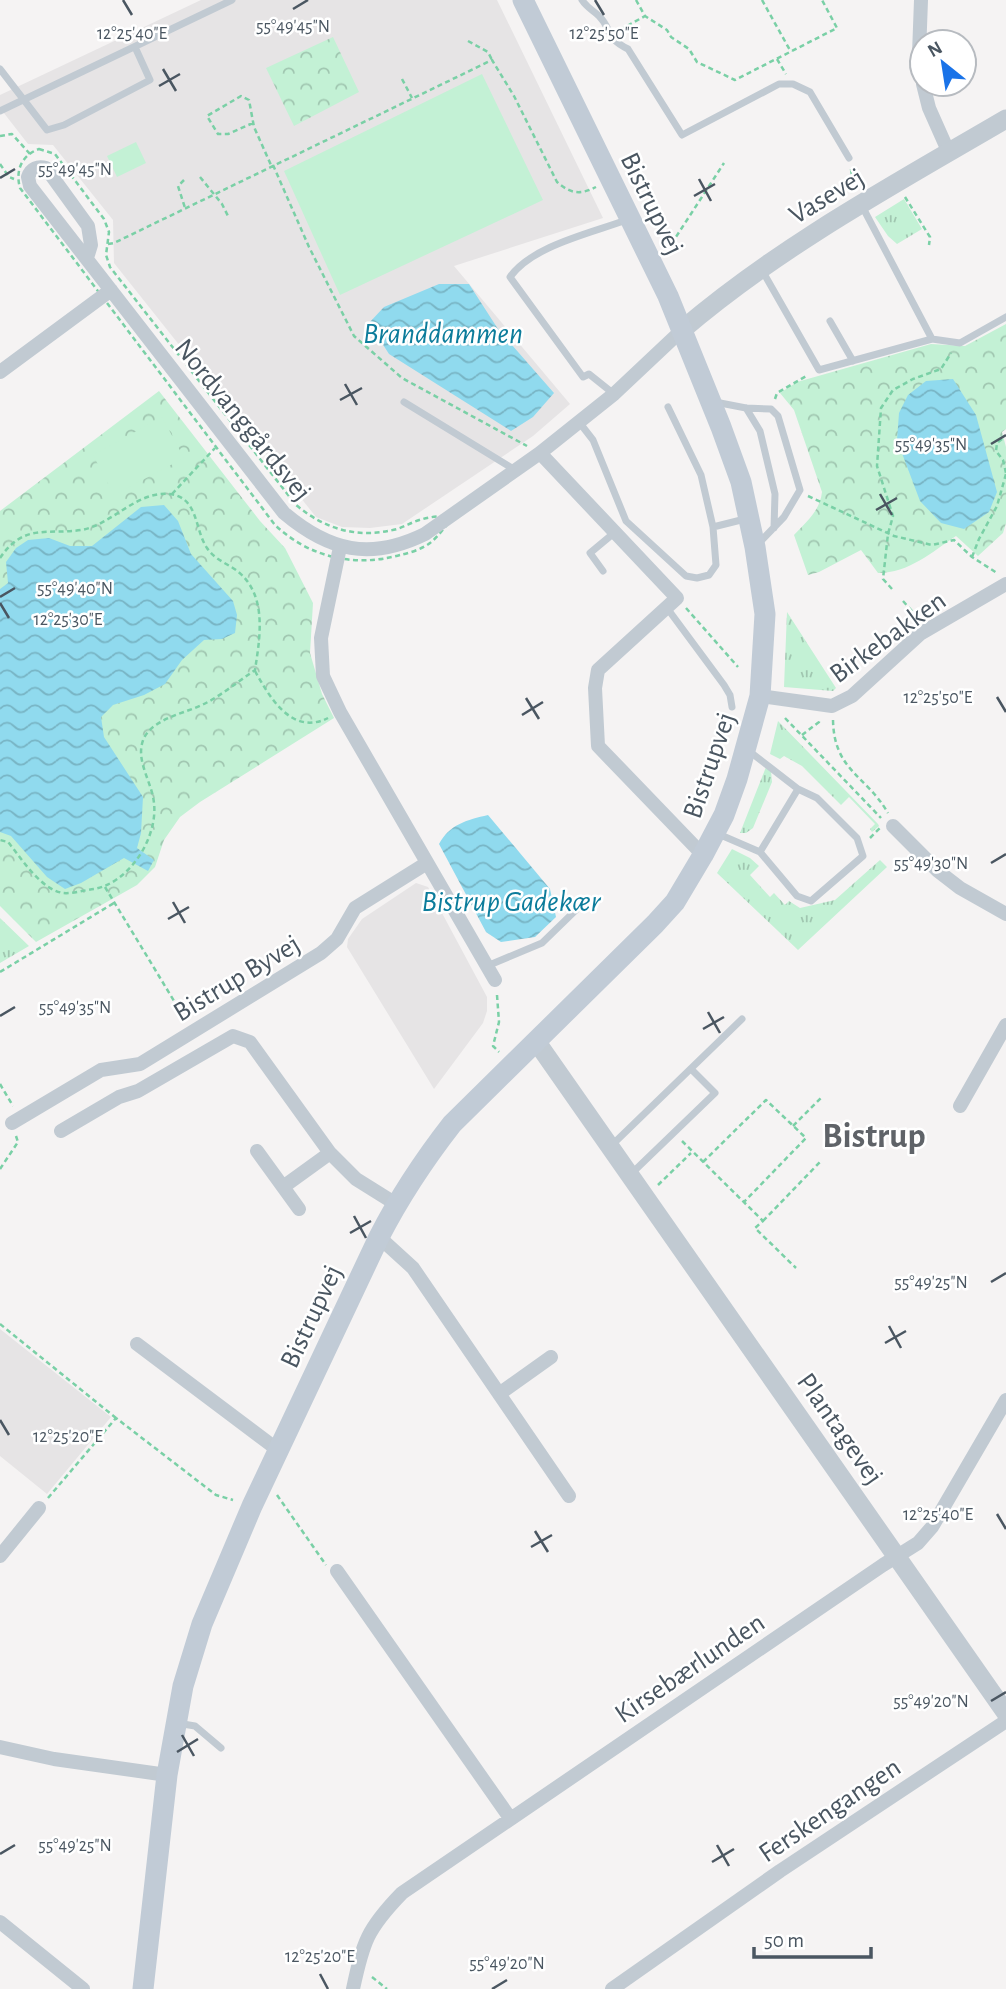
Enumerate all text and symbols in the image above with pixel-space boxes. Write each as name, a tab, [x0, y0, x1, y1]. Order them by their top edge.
text: 55°49'45"N	[256, 18, 330, 36]
text: 12°25'40"E	[97, 25, 167, 43]
text: 12°25'50"E	[569, 25, 639, 43]
north arrow	[908, 28, 978, 98]
text: N	[925, 38, 946, 61]
street label: Bistrupvej	[614, 148, 688, 259]
text: 55°49'45"N	[38, 161, 112, 179]
street label: Vasevej	[785, 164, 869, 230]
water label: Branddammen	[363, 319, 523, 349]
street label: Nordvanggårdsvej	[169, 334, 316, 506]
text: 55°49'35"N	[895, 436, 967, 454]
text: 55°49'40"N	[37, 580, 113, 598]
street label: Birkebakken	[825, 586, 951, 689]
text: 12°25'30"E	[34, 611, 103, 629]
text: 12°25'50"E	[903, 689, 973, 707]
street label: Bistrupvej	[679, 709, 741, 822]
text: 55°49'30"N	[894, 855, 968, 873]
water label: Bistrup Gadekær	[422, 887, 602, 917]
street label: Bistrup Byvej	[169, 930, 305, 1027]
text: 55°49'35"N	[39, 999, 111, 1017]
district label: Bistrup	[822, 1119, 926, 1154]
street label: Bistrupvej	[276, 1261, 348, 1373]
text: 55°49'25"N	[894, 1274, 968, 1292]
street label: Plantagevej	[791, 1368, 888, 1490]
text: 12°25'20"E	[33, 1428, 103, 1446]
text: 12°25'40"E	[903, 1506, 973, 1524]
street label: Kirsebærlunden	[610, 1608, 770, 1729]
text: 55°49'20"N	[893, 1693, 969, 1711]
street label: Ferskengangen	[754, 1753, 906, 1868]
text: 55°49'25"N	[38, 1837, 112, 1855]
scale bar	[754, 1916, 871, 1960]
text: 50 m	[764, 1930, 804, 1951]
text: 12°25'20"E	[285, 1948, 355, 1966]
text: 55°49'20"N	[469, 1955, 545, 1973]

